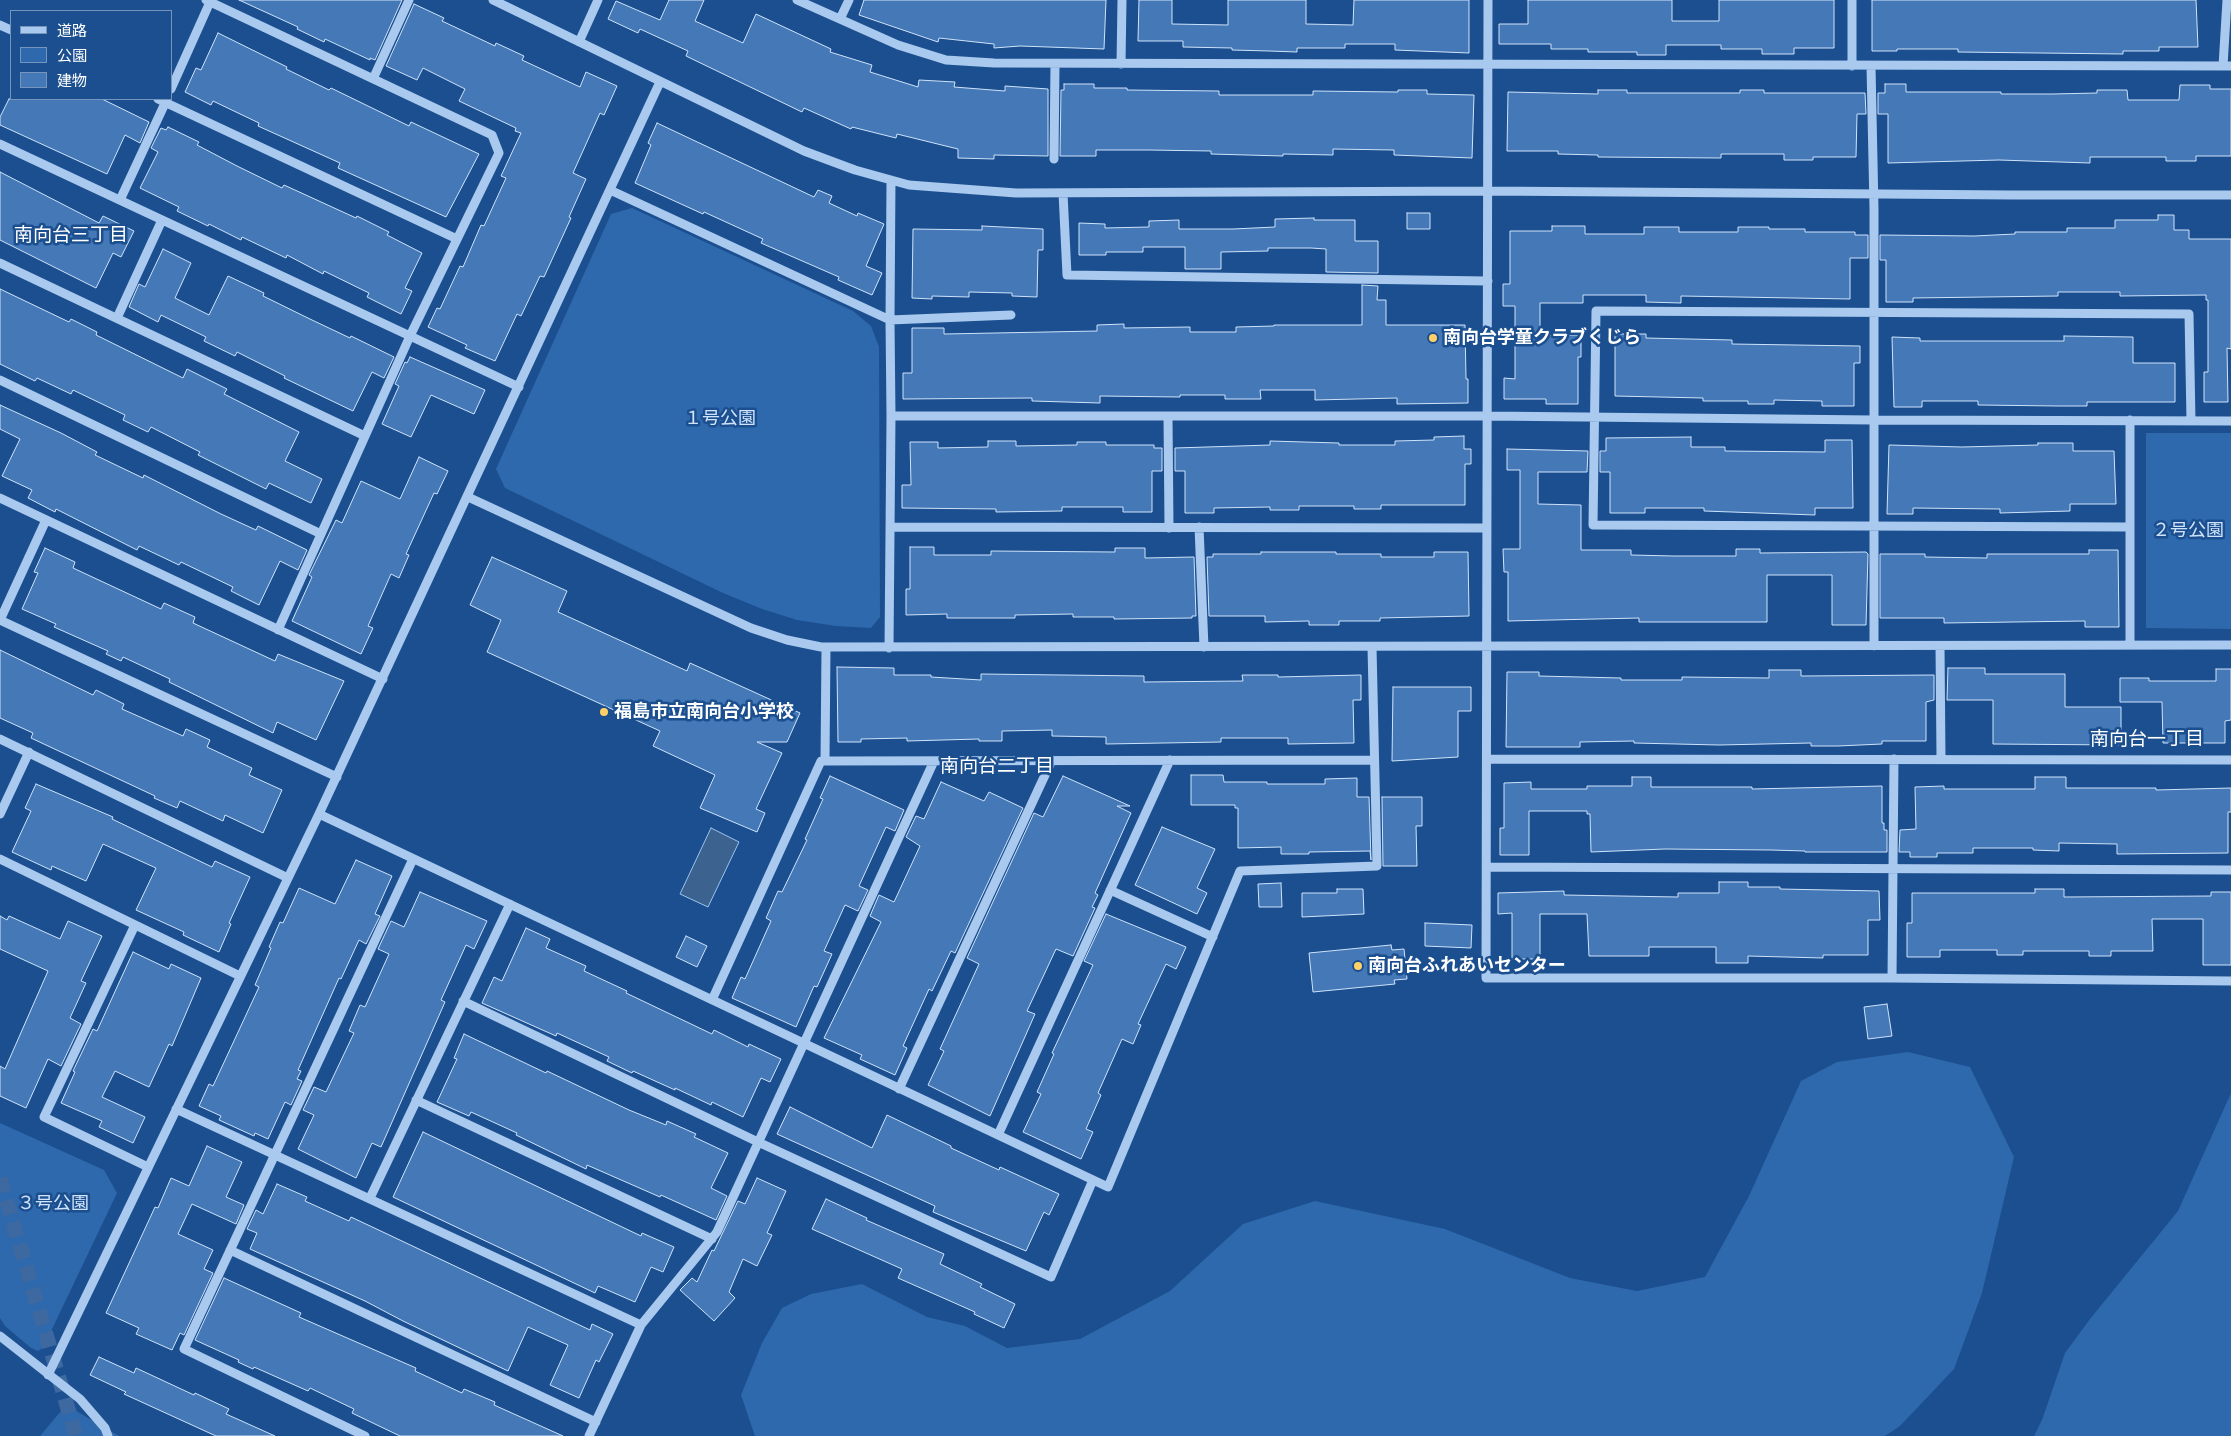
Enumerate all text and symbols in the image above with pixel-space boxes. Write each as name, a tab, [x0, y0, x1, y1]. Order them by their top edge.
legend	[10, 10, 172, 100]
text: 道路	[57, 20, 87, 40]
text: 公園	[57, 45, 87, 65]
text: 建物	[57, 70, 87, 90]
district label: 南向台三丁目	[14, 225, 128, 247]
place label: 南向台学童クラブくじら	[1443, 327, 1641, 349]
marker: 南向台学童クラブくじら	[1427, 332, 1439, 344]
park label: １号公園	[684, 408, 756, 430]
park label: ２号公園	[2152, 520, 2224, 542]
place label: 福島市立南向台小学校	[614, 701, 794, 723]
marker: 福島市立南向台小学校	[598, 706, 610, 718]
district label: 南向台一丁目	[2090, 729, 2204, 751]
district label: 南向台二丁目	[940, 756, 1054, 778]
place label: 南向台ふれあいセンター	[1368, 955, 1566, 977]
marker: 南向台ふれあいセンター	[1352, 960, 1364, 972]
park label: ３号公園	[17, 1193, 89, 1215]

